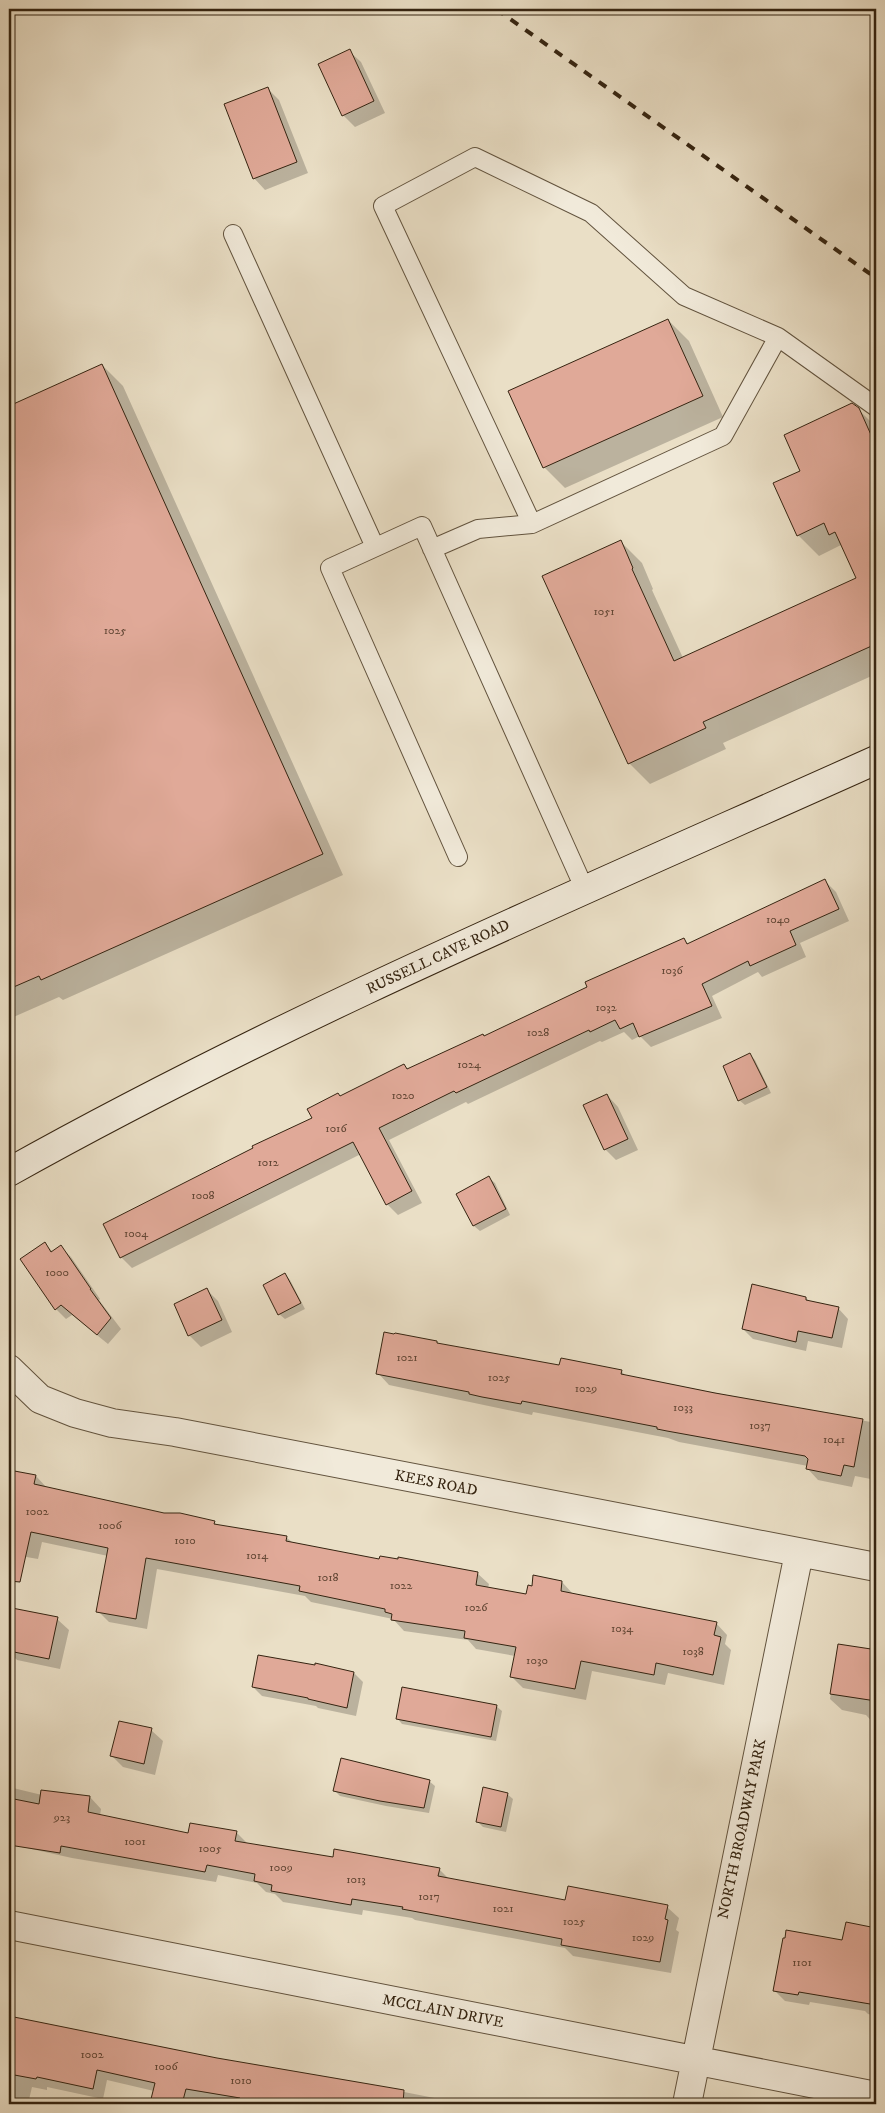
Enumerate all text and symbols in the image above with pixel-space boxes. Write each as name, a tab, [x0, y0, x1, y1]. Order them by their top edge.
house number: 1051	[593, 604, 615, 619]
house number: 1025	[104, 623, 126, 638]
house number: 1040	[766, 912, 790, 927]
street label: RUSSELL CAVE ROAD	[363, 915, 513, 999]
house number: 1036	[661, 963, 684, 978]
house number: 1032	[595, 1000, 617, 1015]
house number: 1028	[527, 1025, 549, 1040]
house number: 1024	[457, 1057, 482, 1072]
house number: 1020	[391, 1088, 415, 1103]
house number: 1016	[325, 1121, 347, 1136]
house number: 1012	[257, 1155, 279, 1170]
house number: 1008	[191, 1188, 215, 1203]
house number: 1004	[124, 1226, 149, 1241]
house number: 1000	[45, 1265, 69, 1280]
house number: 1021	[396, 1350, 418, 1365]
house number: 1025	[488, 1370, 510, 1385]
house number: 1029	[575, 1381, 597, 1396]
house number: 1033	[673, 1400, 693, 1415]
house number: 1037	[749, 1418, 771, 1433]
house number: 1041	[823, 1432, 845, 1447]
street label: KEES ROAD	[393, 1466, 479, 1500]
house number: 1002	[25, 1504, 49, 1519]
house number: 1006	[98, 1518, 123, 1533]
house number: 1010	[174, 1533, 196, 1548]
house number: 1014	[246, 1548, 269, 1563]
house number: 1018	[317, 1570, 339, 1585]
house number: 1022	[390, 1578, 412, 1593]
house number: 1026	[465, 1600, 488, 1615]
house number: 1034	[611, 1621, 634, 1636]
house number: 1038	[682, 1644, 704, 1659]
house number: 1030	[526, 1653, 548, 1668]
street label: NORTH BROADWAY PARK	[714, 1737, 770, 1921]
house number: 923	[53, 1810, 70, 1825]
house number: 1001	[124, 1834, 146, 1849]
house number: 1005	[198, 1841, 222, 1856]
house number: 1009	[269, 1860, 293, 1875]
house number: 1013	[346, 1872, 366, 1887]
house number: 1017	[418, 1889, 440, 1904]
house number: 1021	[492, 1901, 514, 1916]
house number: 1025	[563, 1914, 585, 1929]
house number: 1029	[632, 1930, 654, 1945]
house number: 1101	[792, 1955, 812, 1970]
street label: MCCLAIN DRIVE	[381, 1990, 506, 2032]
house number: 1002	[80, 2047, 104, 2062]
house number: 1006	[154, 2059, 179, 2074]
house number: 1010	[230, 2073, 252, 2088]

